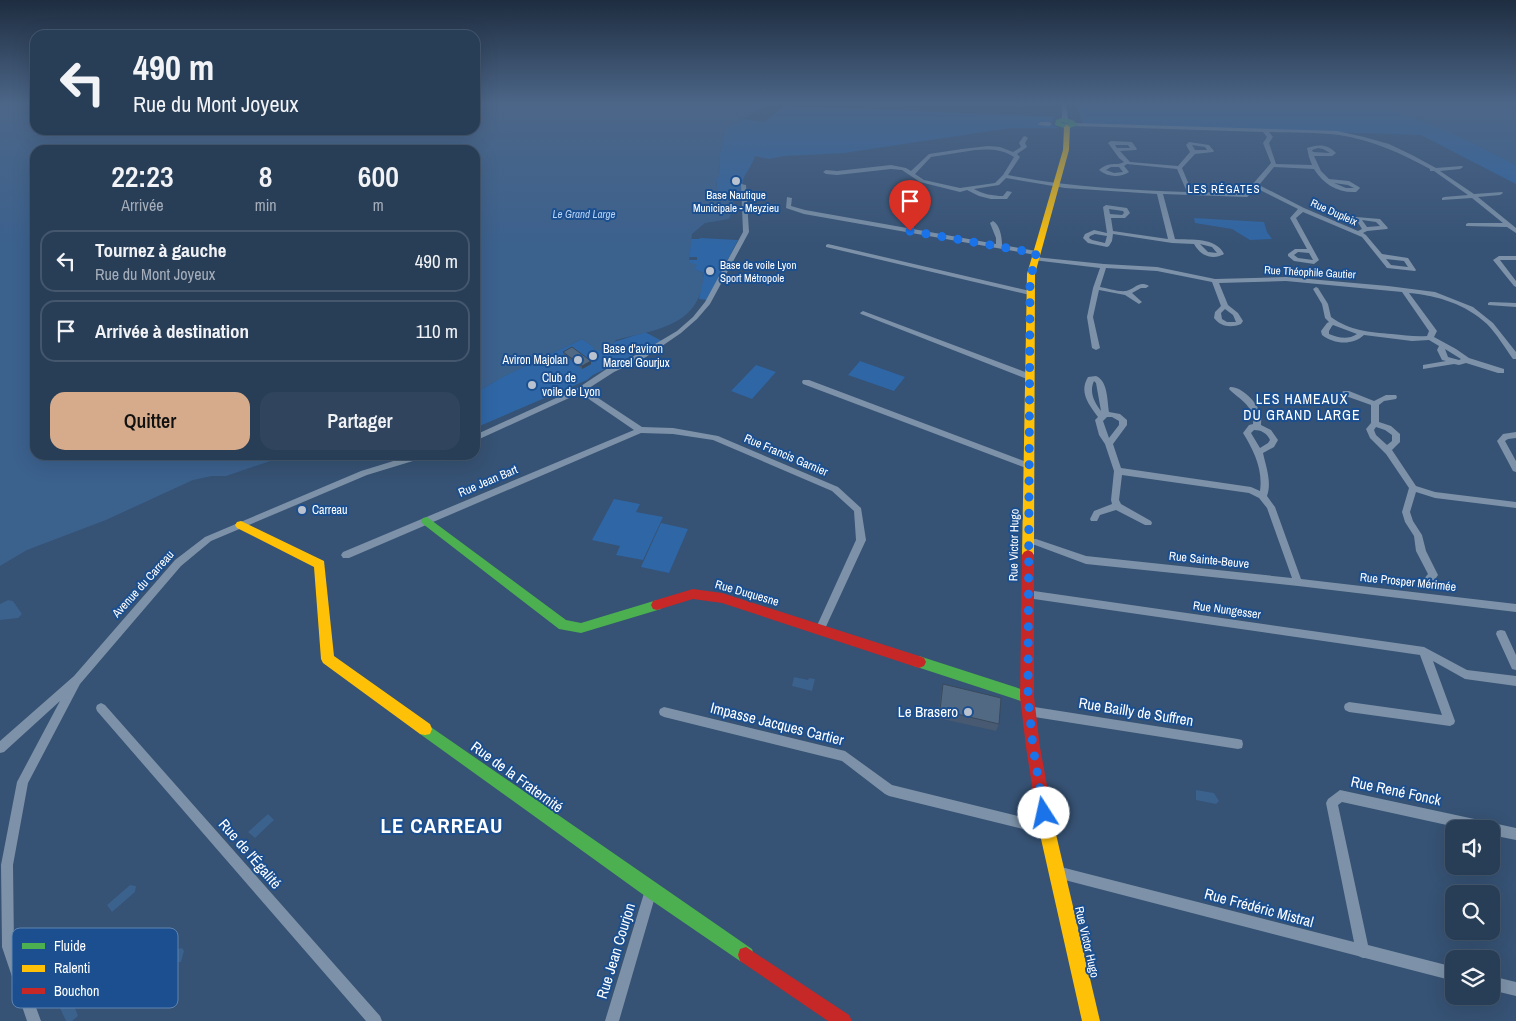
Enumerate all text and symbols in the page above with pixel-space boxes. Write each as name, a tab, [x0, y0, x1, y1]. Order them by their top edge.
text: 490 m	[133, 44, 214, 91]
icon: left	[50, 50, 115, 115]
text: Rue du Mont Joyeux	[133, 89, 298, 119]
text: 22:23	[111, 156, 174, 196]
text: 8	[259, 156, 273, 196]
text: 600	[358, 156, 399, 196]
marker: Base Nautique Municipale - Meyzieu	[730, 175, 742, 187]
pin	[889, 180, 931, 231]
district label: LES RÉGATES	[1187, 182, 1261, 196]
icon: arrive	[896, 187, 924, 215]
place label: Base Nautique Municipale - Meyzieu	[693, 188, 779, 215]
text: Arrivée	[121, 194, 164, 216]
text: min	[255, 194, 277, 216]
text: m	[373, 194, 384, 216]
street label: Rue Dupleix	[1308, 196, 1360, 229]
water label: Le Grand Large	[552, 207, 616, 221]
text: Tournez à gauche	[95, 237, 226, 263]
icon: left	[52, 247, 80, 275]
text: 490 m	[415, 248, 458, 274]
place label: Base de voile Lyon Sport Métropole	[720, 258, 796, 285]
text: Rue du Mont Joyeux	[95, 263, 215, 285]
street label: Rue Théophile Gautier	[1264, 263, 1356, 281]
marker: Base de voile Lyon Sport Métropole	[704, 265, 716, 277]
icon: arrive	[52, 317, 80, 345]
text: Arrivée à destination	[95, 318, 249, 344]
text: 110 m	[416, 318, 458, 344]
place label: Base d'aviron Marcel Gourjux	[603, 341, 670, 371]
marker: Base d'aviron Marcel Gourjux	[587, 350, 599, 362]
place label: Aviron Majolan	[502, 352, 568, 368]
marker: Aviron Majolan	[572, 354, 584, 366]
place label: Club de voile de Lyon	[542, 370, 600, 400]
marker: Club de voile de Lyon	[526, 379, 538, 391]
district label: LES HAMEAUX DU GRAND LARGE	[1243, 390, 1361, 424]
button: Quitter	[50, 392, 250, 450]
button: Partager	[260, 392, 460, 450]
street label: Rue Francis Garnier	[742, 430, 831, 480]
street label: Rue Jean Bart	[456, 461, 520, 501]
place label: Carreau	[312, 502, 348, 518]
marker: Carreau	[296, 504, 308, 516]
street label: Rue Victor Hugo	[1005, 509, 1023, 581]
street label: Avenue du Carreau	[108, 547, 177, 622]
street label: Rue Sainte-Beuve	[1168, 548, 1250, 572]
street label: Rue Prosper Mérimée	[1359, 569, 1457, 595]
street label: Rue Duquesne	[713, 576, 781, 610]
street label: Rue Nungesser	[1192, 597, 1263, 623]
street label: Rue Bailly de Suffren	[1077, 692, 1195, 731]
street label: Impasse Jacques Cartier	[708, 697, 846, 750]
place label: Le Brasero	[898, 701, 958, 722]
marker: Le Brasero	[962, 706, 974, 718]
street label: Rue de la Fraternité	[467, 736, 568, 817]
street label: Rue René Fonck	[1349, 771, 1444, 810]
position arrow	[1017, 786, 1069, 838]
district label: LE CARREAU	[381, 811, 503, 840]
street label: Rue de l'Égalité	[214, 814, 287, 893]
map controls	[1445, 820, 1500, 1005]
button: sound	[1445, 820, 1500, 875]
street label: Rue Frédéric Mistral	[1202, 883, 1316, 932]
button: search	[1445, 885, 1500, 940]
street label: Rue Jean Courjon	[591, 900, 640, 1001]
street label: Rue Victor Hugo	[1071, 905, 1103, 979]
legend	[12, 928, 178, 1008]
text: Fluide	[54, 937, 86, 955]
button: layers	[1445, 950, 1500, 1005]
text: Ralenti	[54, 959, 90, 977]
text: Bouchon	[54, 982, 99, 1000]

